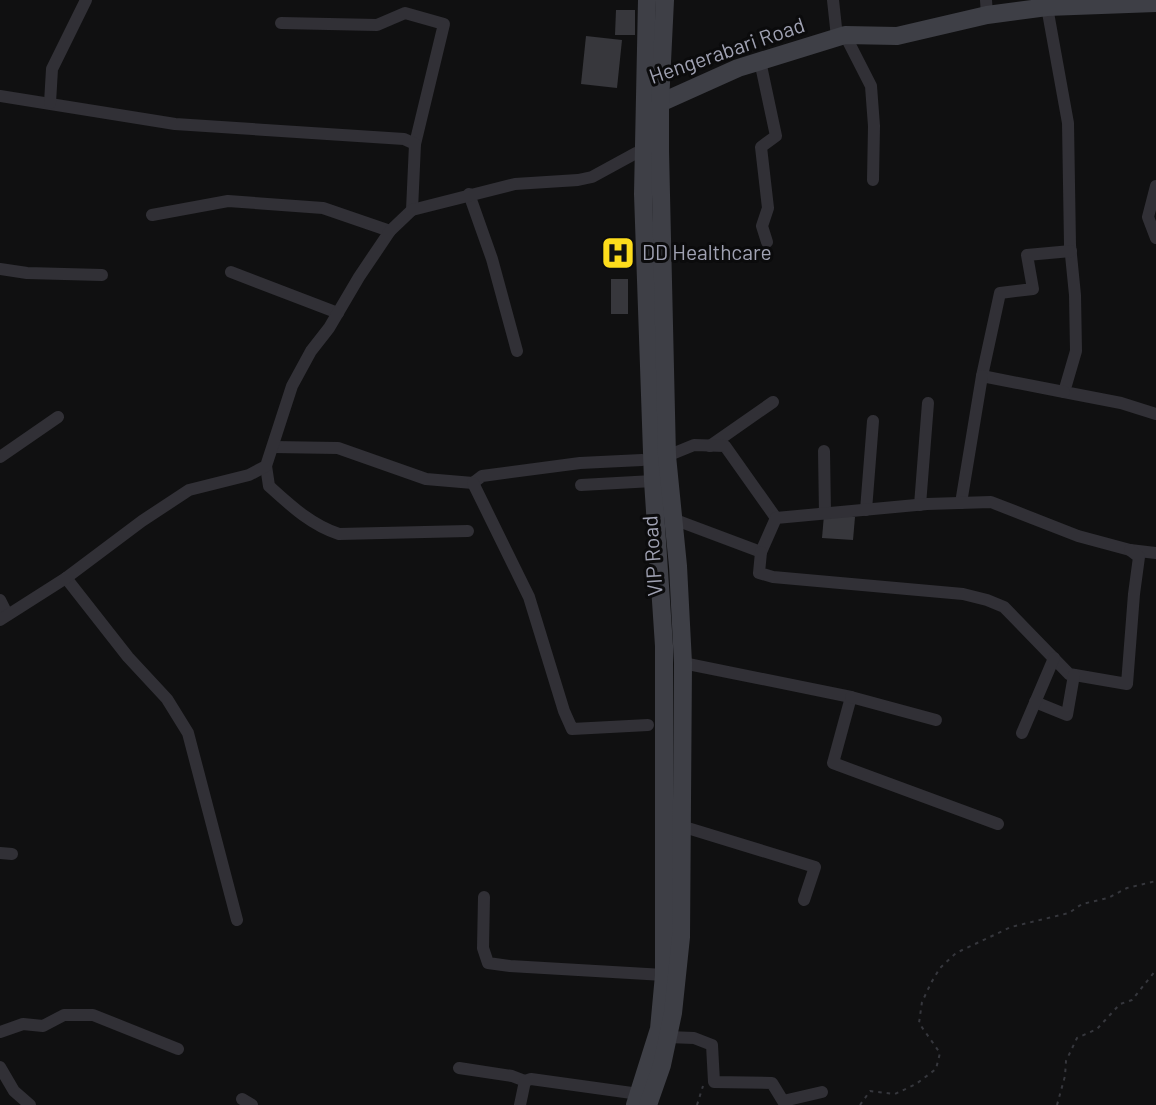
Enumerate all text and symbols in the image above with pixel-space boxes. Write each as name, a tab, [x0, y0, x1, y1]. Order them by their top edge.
street label: Hengerabari Road	[645, 11, 808, 88]
hospital icon: DD Healthcare	[599, 234, 637, 272]
place label: DD Healthcare	[642, 239, 772, 264]
street label: VIP Road	[636, 515, 667, 597]

